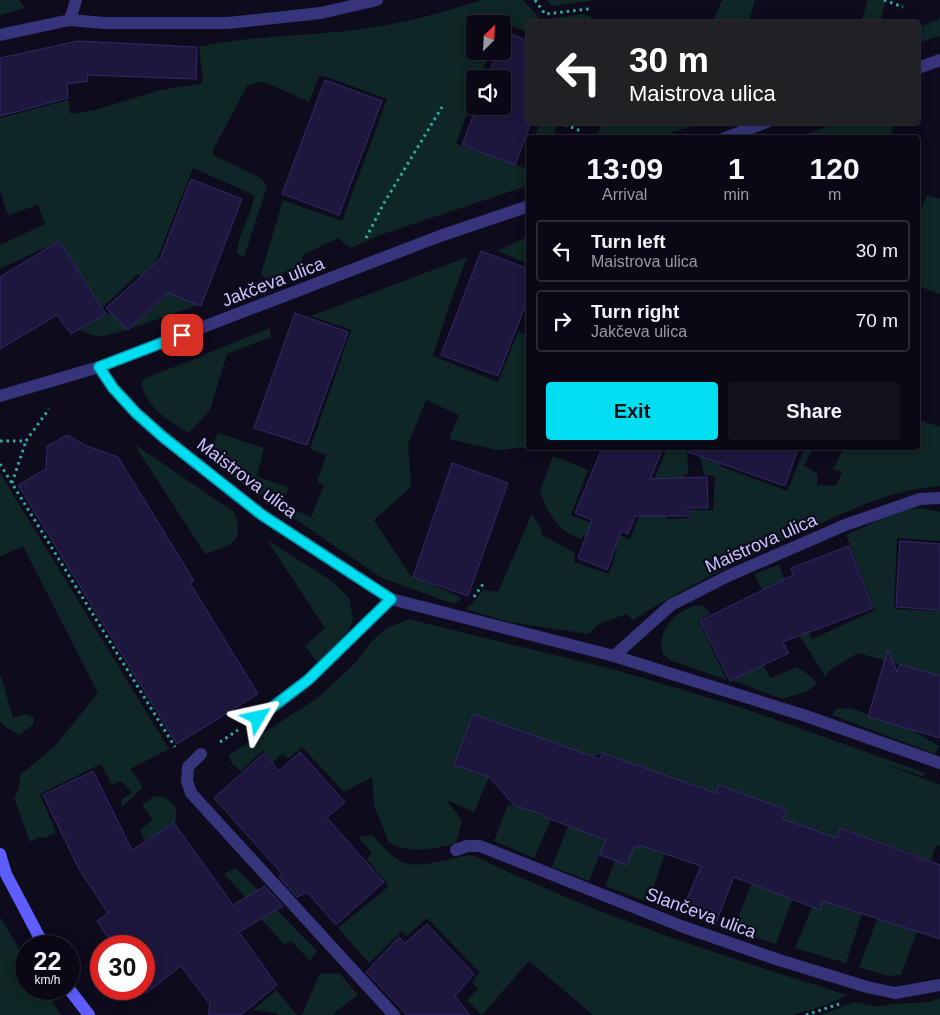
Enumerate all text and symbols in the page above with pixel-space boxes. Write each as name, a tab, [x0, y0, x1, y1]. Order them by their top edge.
north arrow	[466, 15, 511, 60]
map controls	[466, 15, 511, 115]
icon: left	[546, 40, 611, 105]
text: 30 m	[629, 40, 709, 79]
button: sound	[466, 70, 511, 115]
text: Maistrova ulica	[629, 81, 776, 106]
text: 13:09	[586, 152, 663, 185]
text: 1	[728, 152, 745, 185]
text: 120	[810, 152, 860, 185]
text: Arrival	[602, 186, 647, 203]
text: min	[723, 186, 749, 203]
text: m	[828, 186, 841, 203]
text: Turn left	[591, 231, 666, 252]
icon: left	[548, 237, 576, 265]
text: 30 m	[856, 240, 898, 261]
street label: Jakčeva ulica	[219, 253, 328, 311]
text: Maistrova ulica	[591, 253, 698, 270]
text: Turn right	[591, 301, 679, 322]
icon: right	[548, 307, 576, 335]
text: 70 m	[856, 310, 898, 331]
pin	[161, 314, 203, 356]
icon: arrive	[168, 321, 196, 349]
text: Jakčeva ulica	[591, 323, 687, 340]
button: Exit	[546, 382, 718, 440]
button: Share	[728, 382, 900, 440]
street label: Maistrova ulica	[193, 434, 302, 523]
street label: Maistrova ulica	[702, 509, 821, 577]
position arrow	[231, 691, 283, 743]
street label: Slančeva ulica	[643, 884, 760, 943]
speed limit sign: 30	[90, 935, 155, 1000]
text: 22	[34, 947, 61, 975]
text: km/h	[34, 973, 61, 987]

